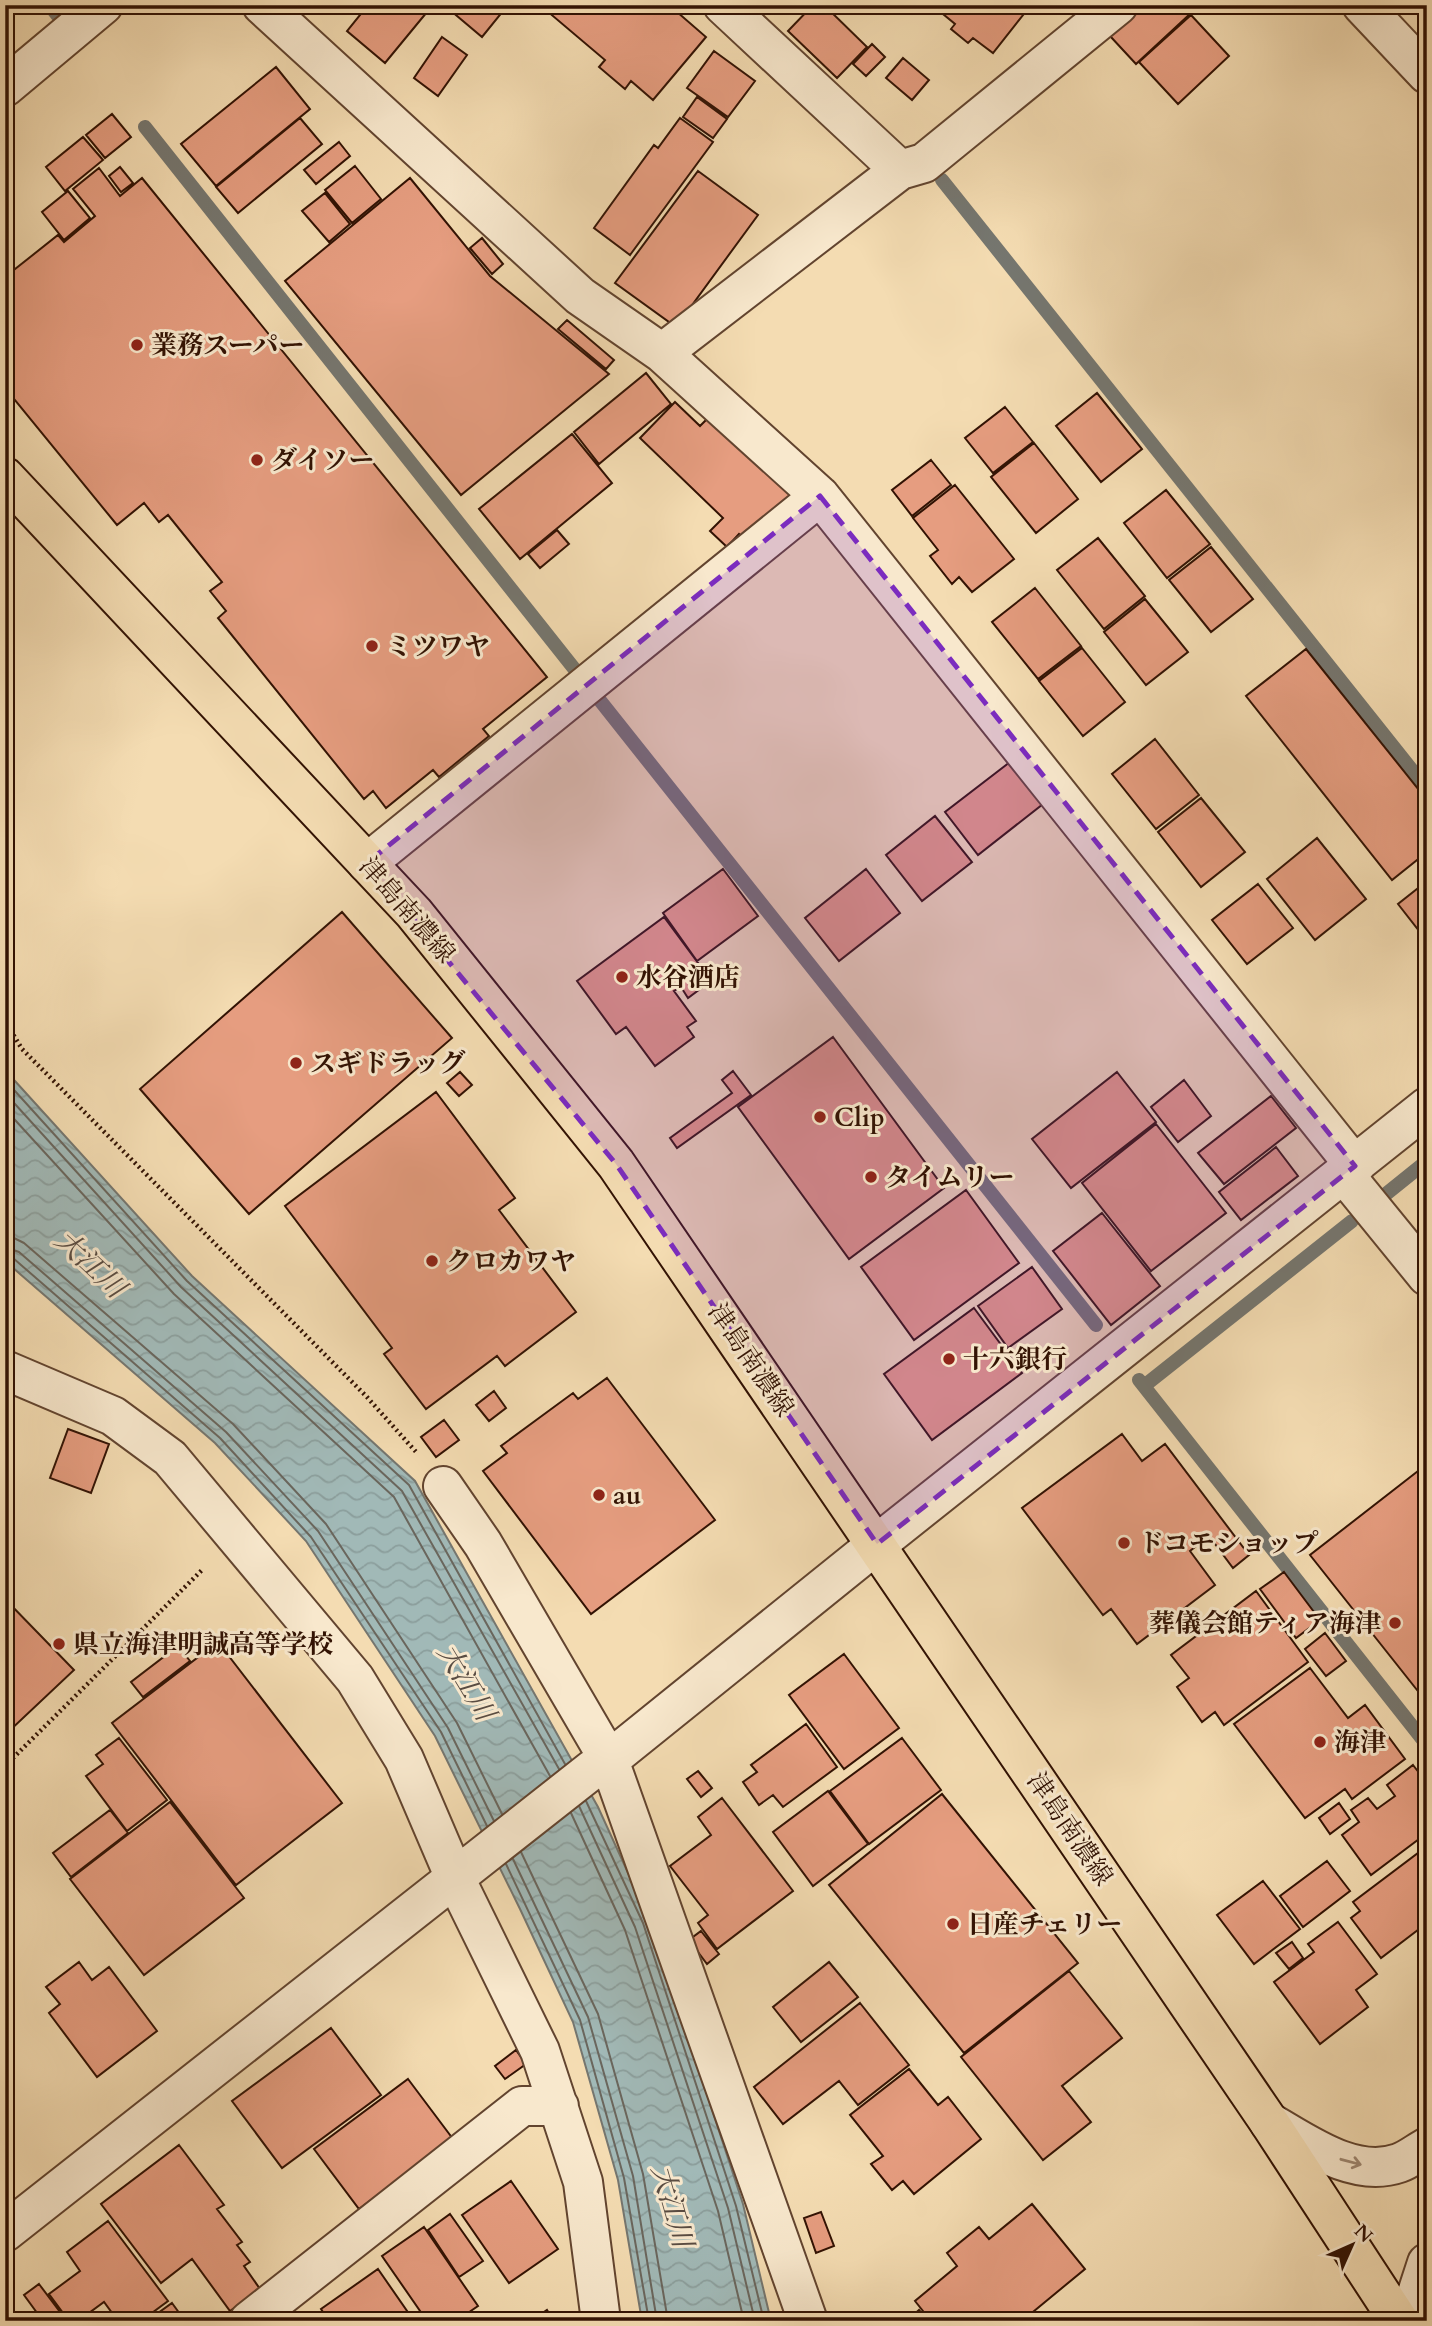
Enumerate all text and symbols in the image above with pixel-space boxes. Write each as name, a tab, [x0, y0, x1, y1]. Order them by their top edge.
place label: 業務スーパー	[151, 328, 304, 363]
marker: 業務スーパー	[129, 337, 145, 353]
place label: ダイソー	[271, 443, 374, 478]
marker: ダイソー	[249, 452, 265, 468]
place label: ミツワヤ	[386, 629, 490, 664]
marker: ミツワヤ	[364, 638, 380, 654]
street label: 津島南濃線	[351, 849, 463, 971]
place label: 水谷酒店	[636, 960, 740, 995]
marker: 水谷酒店	[614, 969, 630, 985]
place label: スギドラッグ	[310, 1046, 465, 1081]
marker: スギドラッグ	[288, 1055, 304, 1071]
place label: Clip	[834, 1100, 885, 1135]
marker: Clip	[812, 1109, 828, 1125]
place label: タイムリー	[885, 1160, 1014, 1195]
marker: タイムリー	[863, 1169, 879, 1185]
water label: 大江川	[46, 1221, 136, 1309]
place label: クロカワヤ	[446, 1244, 576, 1279]
marker: クロカワヤ	[424, 1253, 440, 1269]
street label: 津島南濃線	[700, 1296, 802, 1424]
place label: 十六銀行	[963, 1342, 1067, 1377]
marker: 十六銀行	[941, 1351, 957, 1367]
place label: au	[613, 1478, 641, 1513]
marker: au	[591, 1487, 607, 1503]
place label: ドコモショップ	[1138, 1526, 1318, 1561]
marker: ドコモショップ	[1116, 1535, 1132, 1551]
place label: 葬儀会館ティア海津	[1149, 1606, 1382, 1641]
marker: 葬儀会館ティア海津	[1387, 1615, 1403, 1631]
place label: 県立海津明誠高等学校	[73, 1627, 333, 1662]
marker: 県立海津明誠高等学校	[51, 1636, 67, 1652]
water label: 大江川	[428, 1636, 505, 1730]
place label: 海津	[1334, 1725, 1387, 1760]
marker: 海津	[1312, 1734, 1328, 1750]
street label: 津島南濃線	[1019, 1765, 1121, 1893]
place label: 日産チェリー	[967, 1907, 1122, 1942]
marker: 日産チェリー	[945, 1916, 961, 1932]
one-way arrow	[1339, 2156, 1362, 2169]
water label: 大江川	[642, 2160, 703, 2254]
north arrow	[1316, 2210, 1386, 2280]
text: N	[1348, 2219, 1379, 2249]

